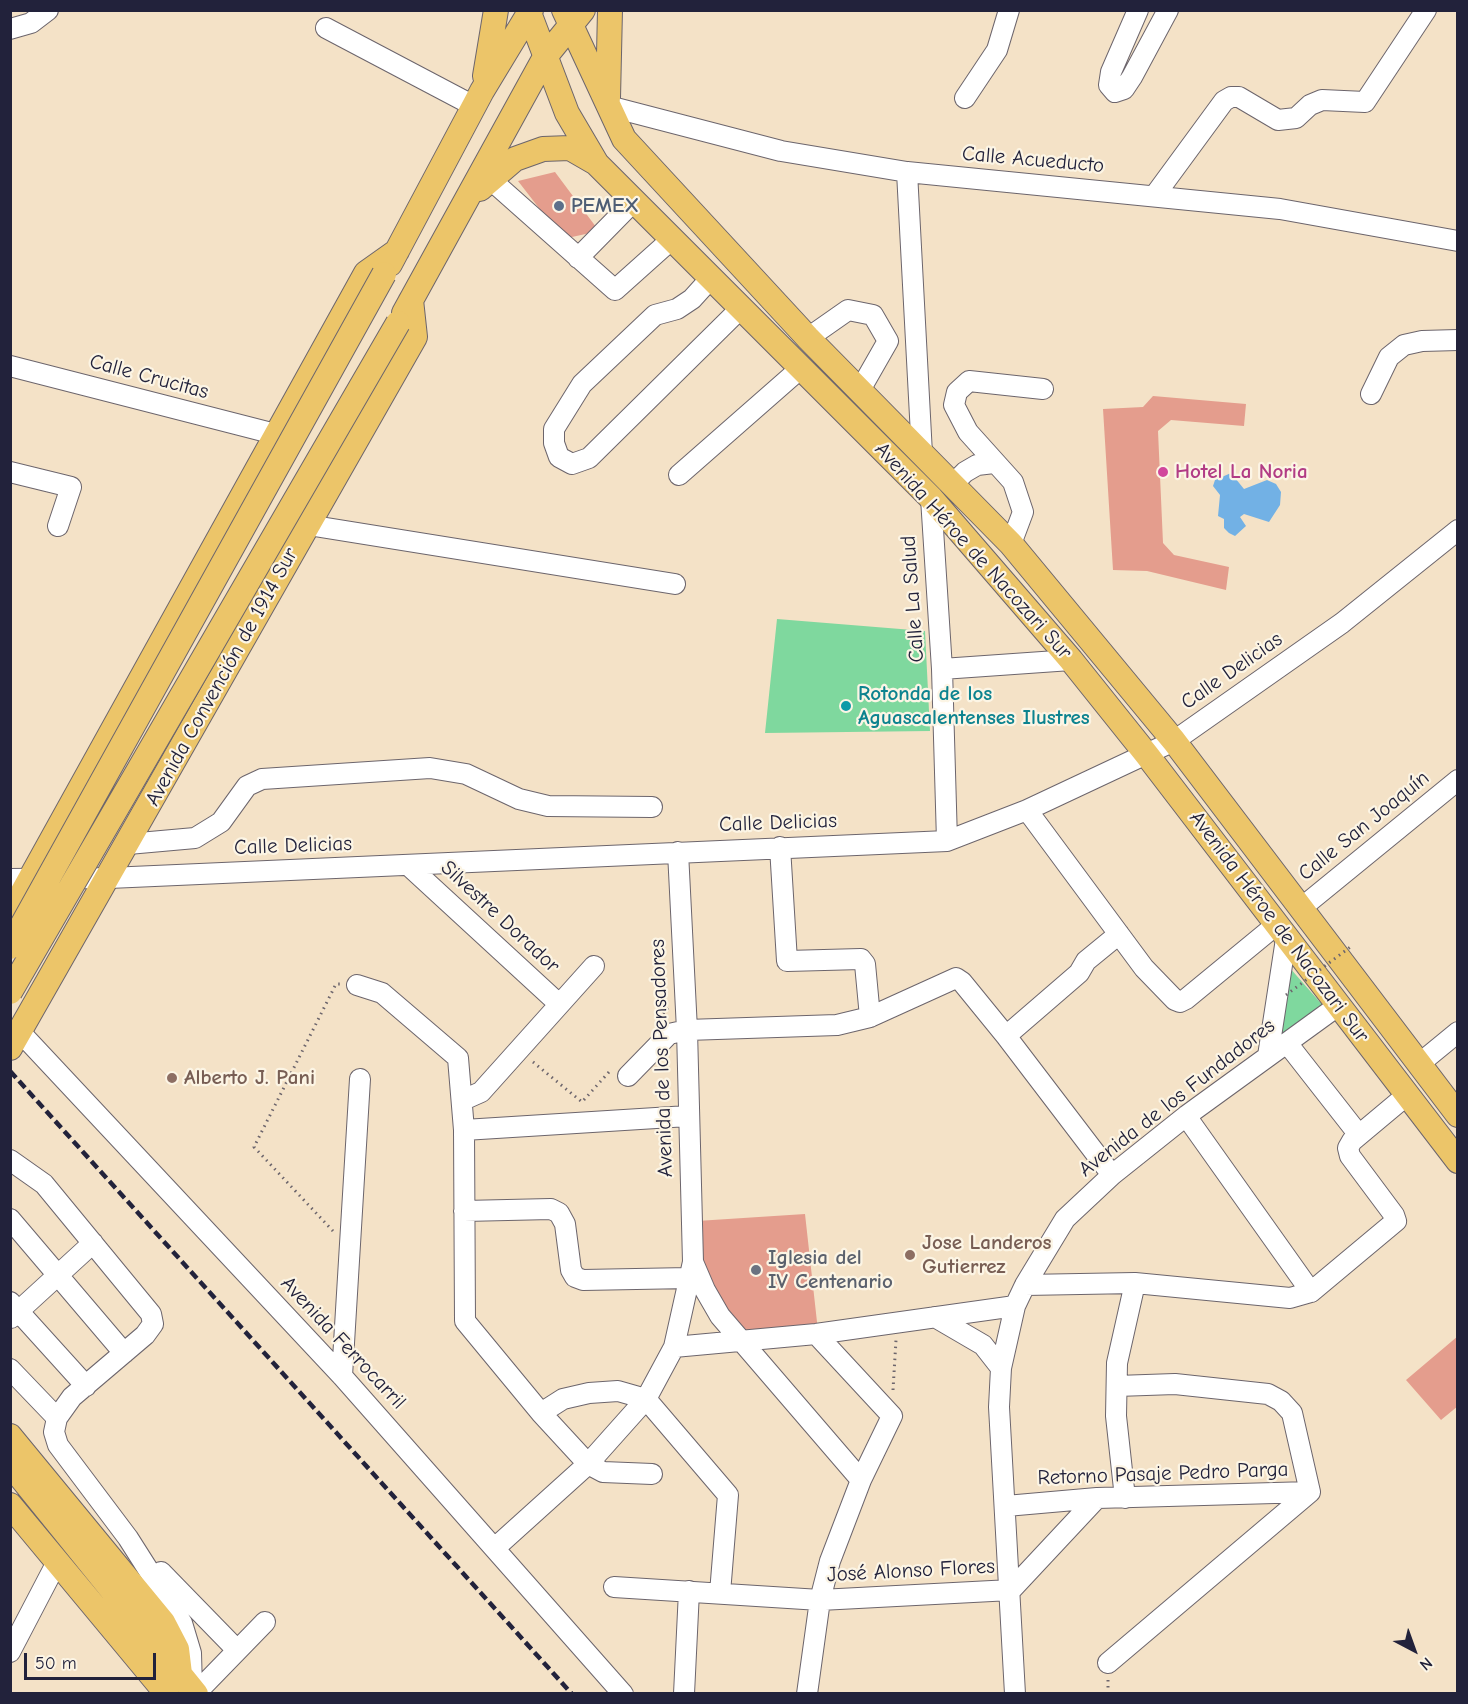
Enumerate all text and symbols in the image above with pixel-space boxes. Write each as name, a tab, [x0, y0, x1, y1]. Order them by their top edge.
street label: Calle Acueducto	[961, 141, 1105, 179]
place label: PEMEX	[571, 193, 639, 219]
marker: PEMEX	[552, 199, 566, 213]
street label: Calle Crucitas	[87, 349, 211, 405]
street label: Avenida Héroe de Nacozari Sur	[869, 437, 1077, 665]
place label: Hotel La Noria	[1175, 459, 1308, 485]
marker: Hotel La Noria	[1156, 465, 1170, 479]
street label: Calle La Salud	[896, 535, 930, 663]
street label: Avenida Convención de 1914 Sur	[140, 543, 304, 811]
street label: Calle Delicias	[1176, 627, 1288, 715]
place label: Rotonda de los Aguascalentenses Ilustres	[858, 681, 1090, 731]
marker: Rotonda de los Aguascalentenses Ilustres	[839, 699, 853, 713]
street label: Calle San Joaquín	[1293, 766, 1435, 886]
street label: Avenida Héroe de Nacozari Sur	[1184, 806, 1374, 1048]
street label: Calle Delicias	[719, 808, 837, 838]
street label: Calle Delicias	[234, 831, 352, 861]
street label: Silvestre Dorador	[435, 855, 565, 979]
street label: Avenida de los Pensadores	[645, 938, 679, 1178]
street label: Avenida de los Fundadores	[1074, 1013, 1280, 1183]
place label: Alberto J. Pani	[184, 1065, 315, 1091]
marker: Alberto J. Pani	[165, 1071, 179, 1085]
place label: Jose Landeros Gutierrez	[922, 1230, 1052, 1280]
place label: Iglesia del IV Centenario	[768, 1245, 893, 1295]
marker: Jose Landeros Gutierrez	[903, 1248, 917, 1262]
marker: Iglesia del IV Centenario	[749, 1263, 763, 1277]
street label: Avenida Ferrocarril	[275, 1271, 411, 1415]
street label: Retorno Pasaje Pedro Parga	[1037, 1457, 1289, 1491]
street label: José Alonso Flores	[826, 1554, 996, 1588]
north arrow	[1384, 1620, 1444, 1680]
scale bar	[27, 1641, 159, 1679]
text: 50 m	[35, 1653, 77, 1674]
text: N	[1416, 1653, 1436, 1674]

